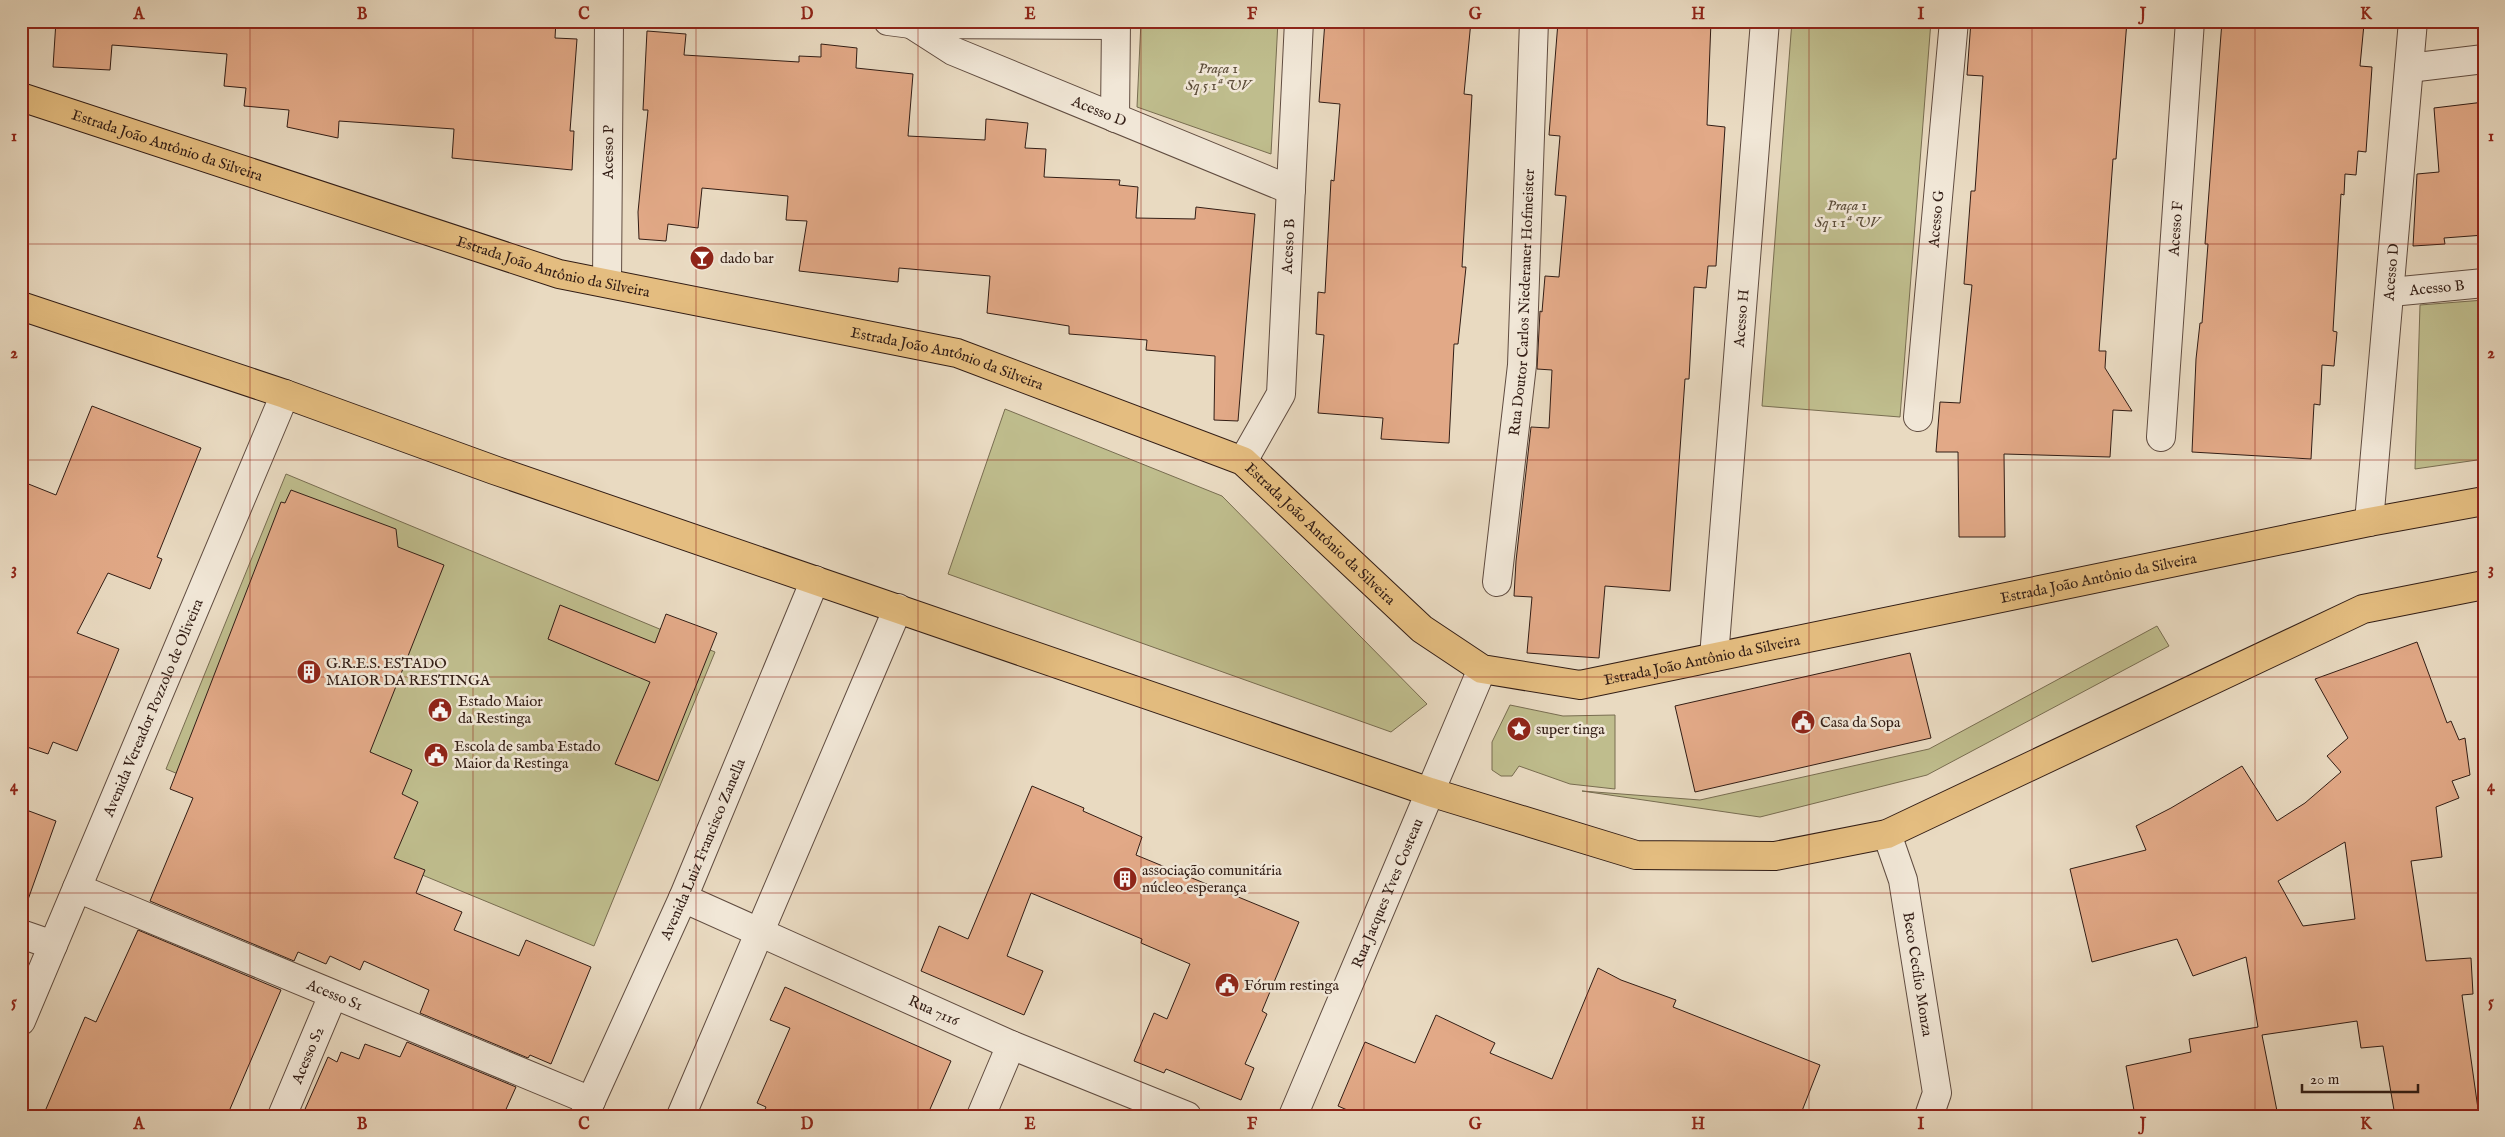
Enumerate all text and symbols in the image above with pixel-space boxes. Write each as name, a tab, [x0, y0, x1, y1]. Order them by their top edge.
text: A	[133, 5, 146, 25]
text: B	[357, 5, 368, 25]
text: C	[578, 5, 590, 25]
text: D	[801, 5, 814, 25]
text: E	[1024, 5, 1036, 25]
text: F	[1247, 5, 1258, 25]
text: G	[1469, 5, 1482, 25]
text: H	[1691, 5, 1705, 25]
text: I	[1918, 5, 1925, 25]
text: J	[2138, 5, 2147, 25]
text: K	[2360, 5, 2373, 25]
park label: Praça 1 Sq 5 1ª UV	[1186, 59, 1254, 95]
street label: Acesso D	[1068, 91, 1129, 131]
street label: Estrada João Antônio da Silveira	[69, 105, 266, 186]
street label: Acesso P	[598, 125, 618, 180]
text: 1	[11, 127, 17, 147]
text: 1	[2488, 127, 2494, 147]
street label: Rua Doutor Carlos Niederauer Hofmeister	[1504, 168, 1538, 437]
street label: Acesso G	[1924, 189, 1948, 249]
park label: Praça 1 Sq 1 1ª UV	[1815, 196, 1883, 232]
street label: Acesso F	[2164, 200, 2187, 258]
street label: Acesso B	[1277, 218, 1299, 275]
street label: Estrada João Antônio da Silveira	[454, 231, 652, 301]
street label: Acesso D	[2379, 243, 2403, 302]
bar icon: dado bar	[689, 245, 715, 271]
place label: dado bar	[720, 249, 774, 268]
street label: Acesso B	[2407, 275, 2465, 300]
street label: Acesso H	[1729, 288, 1753, 349]
street label: Estrada João Antônio da Silveira	[849, 323, 1047, 394]
text: 2	[10, 344, 18, 364]
text: 2	[2487, 344, 2495, 364]
street label: Estrada João Antônio da Silveira	[1241, 458, 1400, 609]
street label: Estrada João Antônio da Silveira	[1999, 548, 2199, 607]
text: 3	[11, 560, 17, 580]
text: 3	[2488, 560, 2494, 580]
street label: Avenida Vereador Pozzolo de Oliveira	[98, 595, 207, 820]
street label: Estrada João Antônio da Silveira	[1602, 630, 1802, 689]
place label: G.R.E.S. ESTADO MAIOR DA RESTINGA	[326, 654, 491, 690]
building icon: G.R.E.S. ESTADO MAIOR DA RESTINGA	[296, 659, 322, 685]
place label: Estado Maior da Restinga	[458, 692, 543, 728]
public building icon: Estado Maior da Restinga	[427, 697, 453, 723]
public building icon: Casa da Sopa	[1790, 709, 1816, 735]
place label: Casa da Sopa	[1820, 713, 1901, 732]
place icon: super tinga	[1506, 716, 1532, 742]
place label: super tinga	[1536, 720, 1605, 739]
place label: Escola de samba Estado Maior da Restinga	[454, 737, 601, 773]
public building icon: Escola de samba Estado Maior da Restinga	[423, 742, 449, 768]
street label: Avenida Luiz Francisco Zanella	[655, 755, 750, 944]
text: 4	[10, 777, 19, 797]
text: 4	[2487, 777, 2496, 797]
street label: Rua Jacques Yves Costeau	[1347, 815, 1427, 971]
place label: associação comunitária núcleo esperança	[1142, 861, 1282, 897]
building icon: associação comunitária núcleo esperança	[1112, 866, 1138, 892]
street label: Beco Cecílio Monza	[1899, 911, 1937, 1038]
public building icon: Fórum restinga	[1214, 972, 1240, 998]
street label: Acesso S1	[303, 974, 366, 1015]
place label: Fórum restinga	[1244, 976, 1340, 995]
street label: Rua 7116	[906, 991, 963, 1030]
text: 5	[11, 993, 17, 1013]
text: 5	[2488, 993, 2494, 1013]
street label: Acesso S2	[287, 1024, 328, 1088]
scale bar	[2302, 1062, 2419, 1094]
text: 20 m	[2310, 1070, 2340, 1089]
text: A	[133, 1115, 146, 1135]
text: B	[357, 1115, 368, 1135]
text: C	[578, 1115, 590, 1135]
text: D	[801, 1115, 814, 1135]
text: E	[1024, 1115, 1036, 1135]
text: F	[1247, 1115, 1258, 1135]
text: G	[1469, 1115, 1482, 1135]
text: H	[1691, 1115, 1705, 1135]
text: I	[1918, 1115, 1925, 1135]
text: J	[2138, 1115, 2147, 1135]
text: K	[2360, 1115, 2373, 1135]

